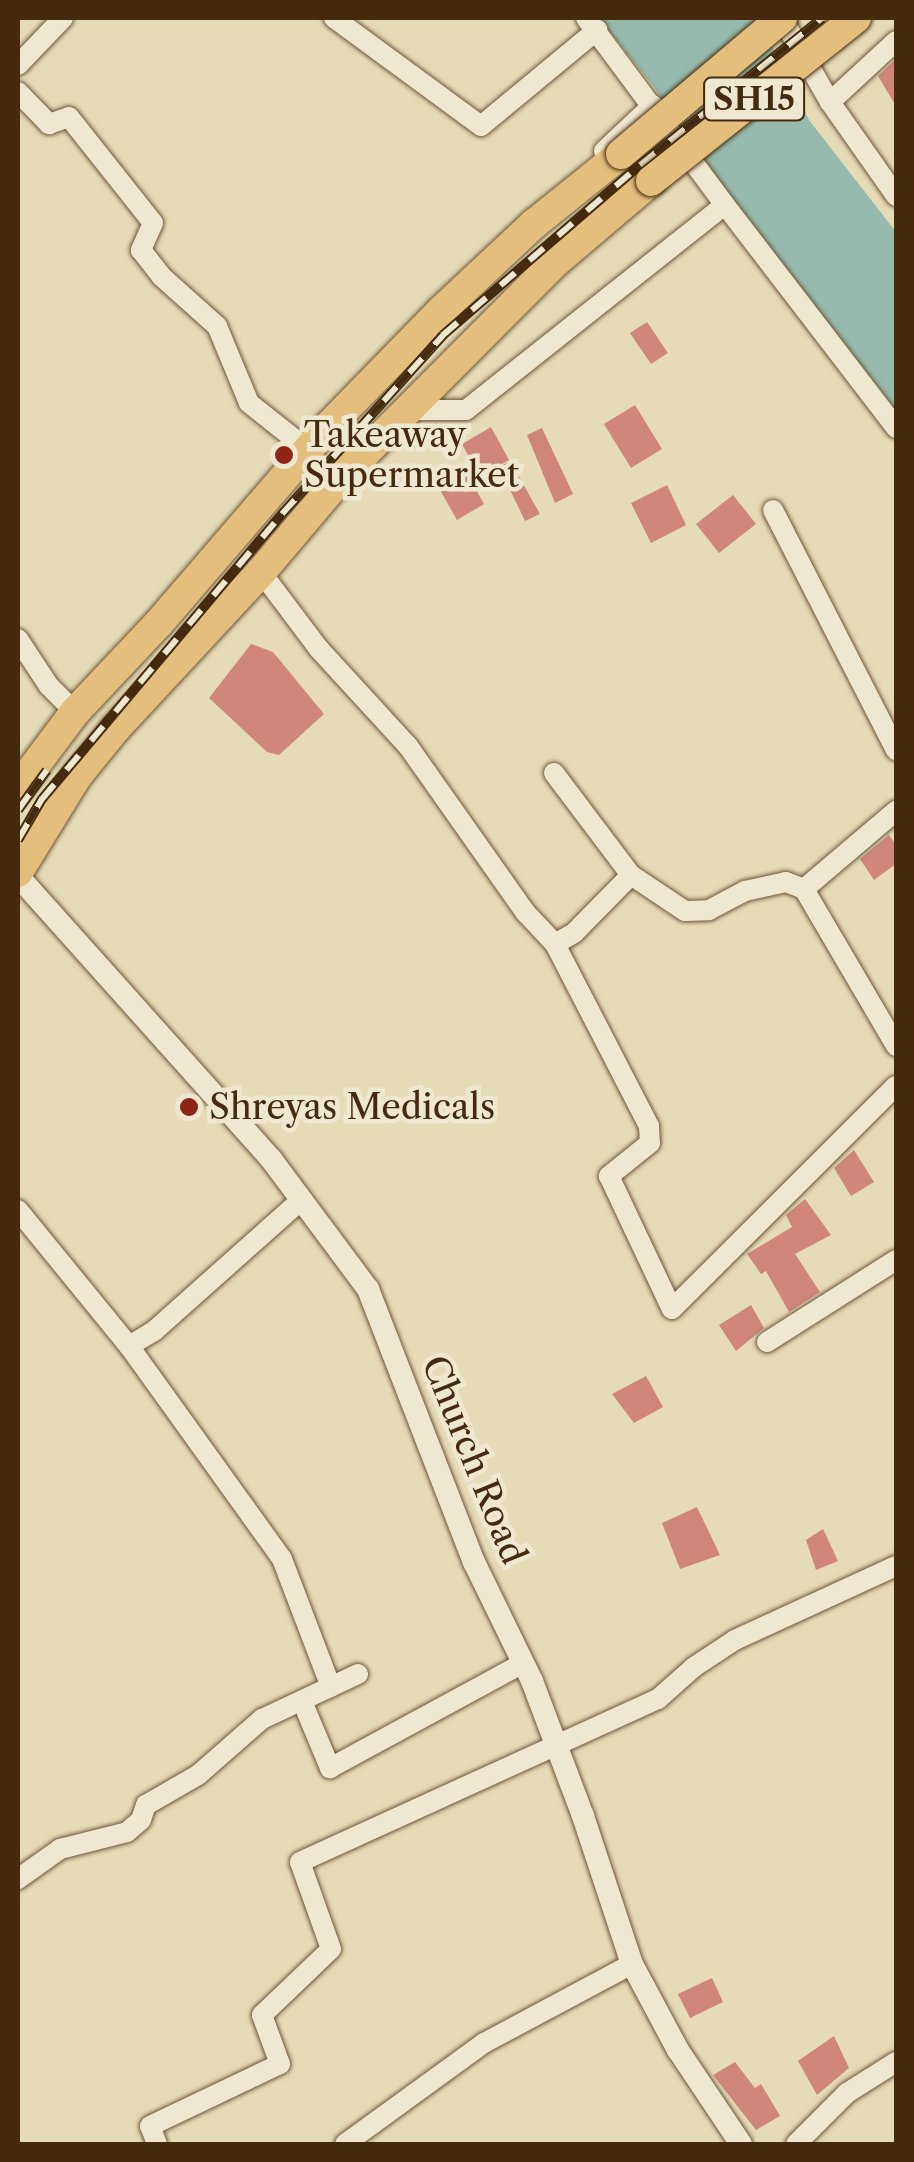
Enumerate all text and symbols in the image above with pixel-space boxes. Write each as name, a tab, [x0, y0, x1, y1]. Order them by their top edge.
road number: SH15	[702, 72, 806, 126]
place label: Takeaway Supermarket	[304, 414, 519, 496]
marker: Takeaway Supermarket	[273, 444, 295, 466]
place label: Shreyas Medicals	[209, 1086, 495, 1128]
marker: Shreyas Medicals	[178, 1096, 200, 1118]
street label: Church Road	[413, 1350, 535, 1570]

